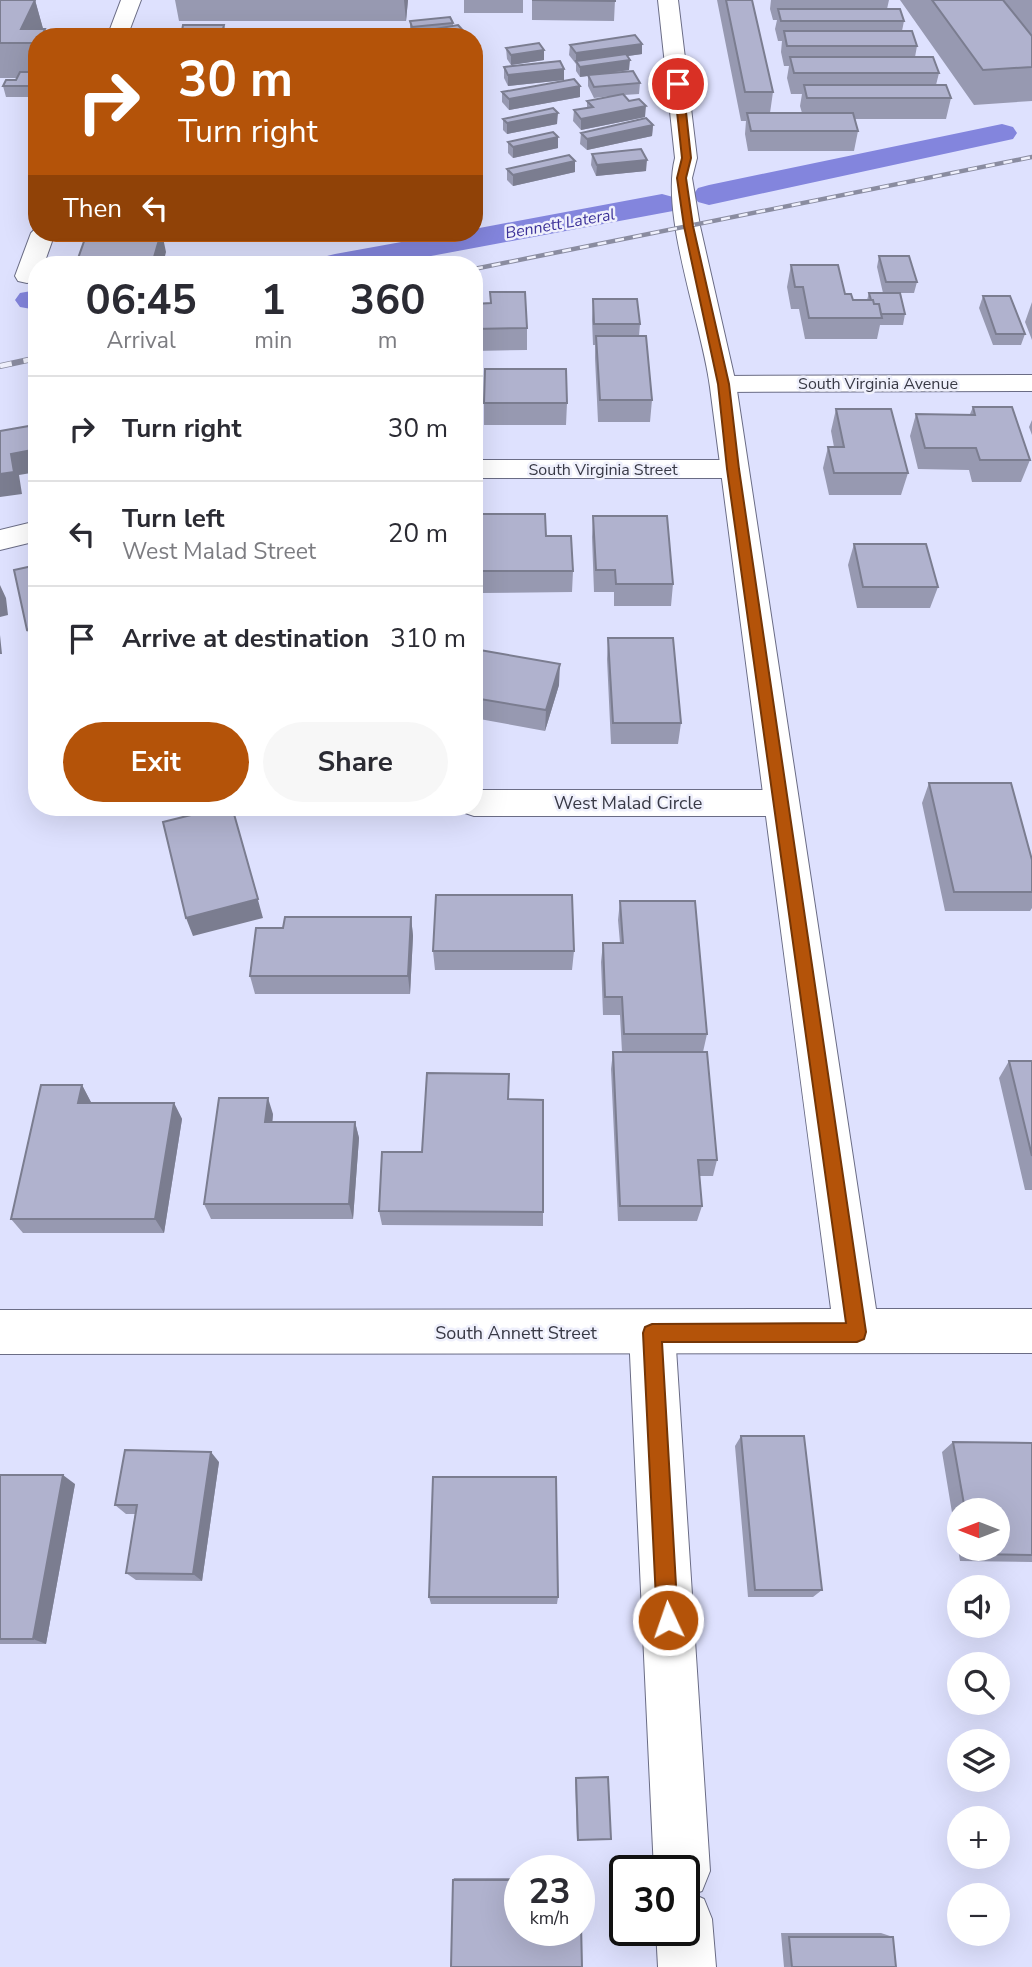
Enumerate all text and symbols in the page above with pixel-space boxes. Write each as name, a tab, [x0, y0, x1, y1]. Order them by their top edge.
text: 30 m	[178, 46, 293, 113]
pin	[648, 54, 708, 114]
icon: right	[63, 56, 154, 147]
icon: arrive	[659, 65, 697, 103]
text: Turn right	[178, 110, 318, 153]
icon: left	[136, 189, 174, 227]
text: Then	[63, 191, 122, 226]
water label: Bennett Lateral	[504, 203, 617, 244]
text: 06:45	[86, 272, 197, 329]
text: 1	[261, 272, 286, 329]
text: 360	[350, 272, 425, 329]
text: Arrival	[107, 325, 176, 356]
text: min	[254, 325, 292, 356]
text: m	[378, 325, 398, 356]
street label: South Virginia Avenue	[798, 373, 958, 395]
icon: right	[63, 410, 101, 448]
text: Turn right	[122, 411, 241, 446]
text: 30 m	[388, 411, 448, 446]
street label: South Virginia Street	[528, 459, 678, 481]
text: Turn left	[122, 501, 225, 536]
icon: left	[63, 515, 101, 553]
text: 20 m	[388, 516, 448, 551]
text: West Malad Street	[122, 536, 316, 567]
icon: arrive	[63, 620, 101, 658]
text: Arrive at destination	[122, 621, 369, 656]
text: 310 m	[390, 621, 466, 656]
button: Exit	[63, 722, 249, 802]
button: Share	[263, 722, 448, 802]
street label: West Malad Circle	[554, 791, 702, 815]
street label: South Annett Street	[435, 1321, 597, 1345]
north arrow	[947, 1498, 1010, 1561]
map controls	[947, 1498, 1010, 1946]
button: sound	[947, 1575, 1010, 1638]
position arrow	[631, 1583, 705, 1657]
button: search	[947, 1652, 1010, 1715]
button: layers	[947, 1729, 1010, 1792]
button: +	[947, 1806, 1010, 1869]
speed limit sign: 30	[609, 1855, 700, 1946]
text: 23	[528, 1868, 571, 1915]
button: −	[947, 1883, 1010, 1946]
text: km/h	[530, 1906, 569, 1930]

